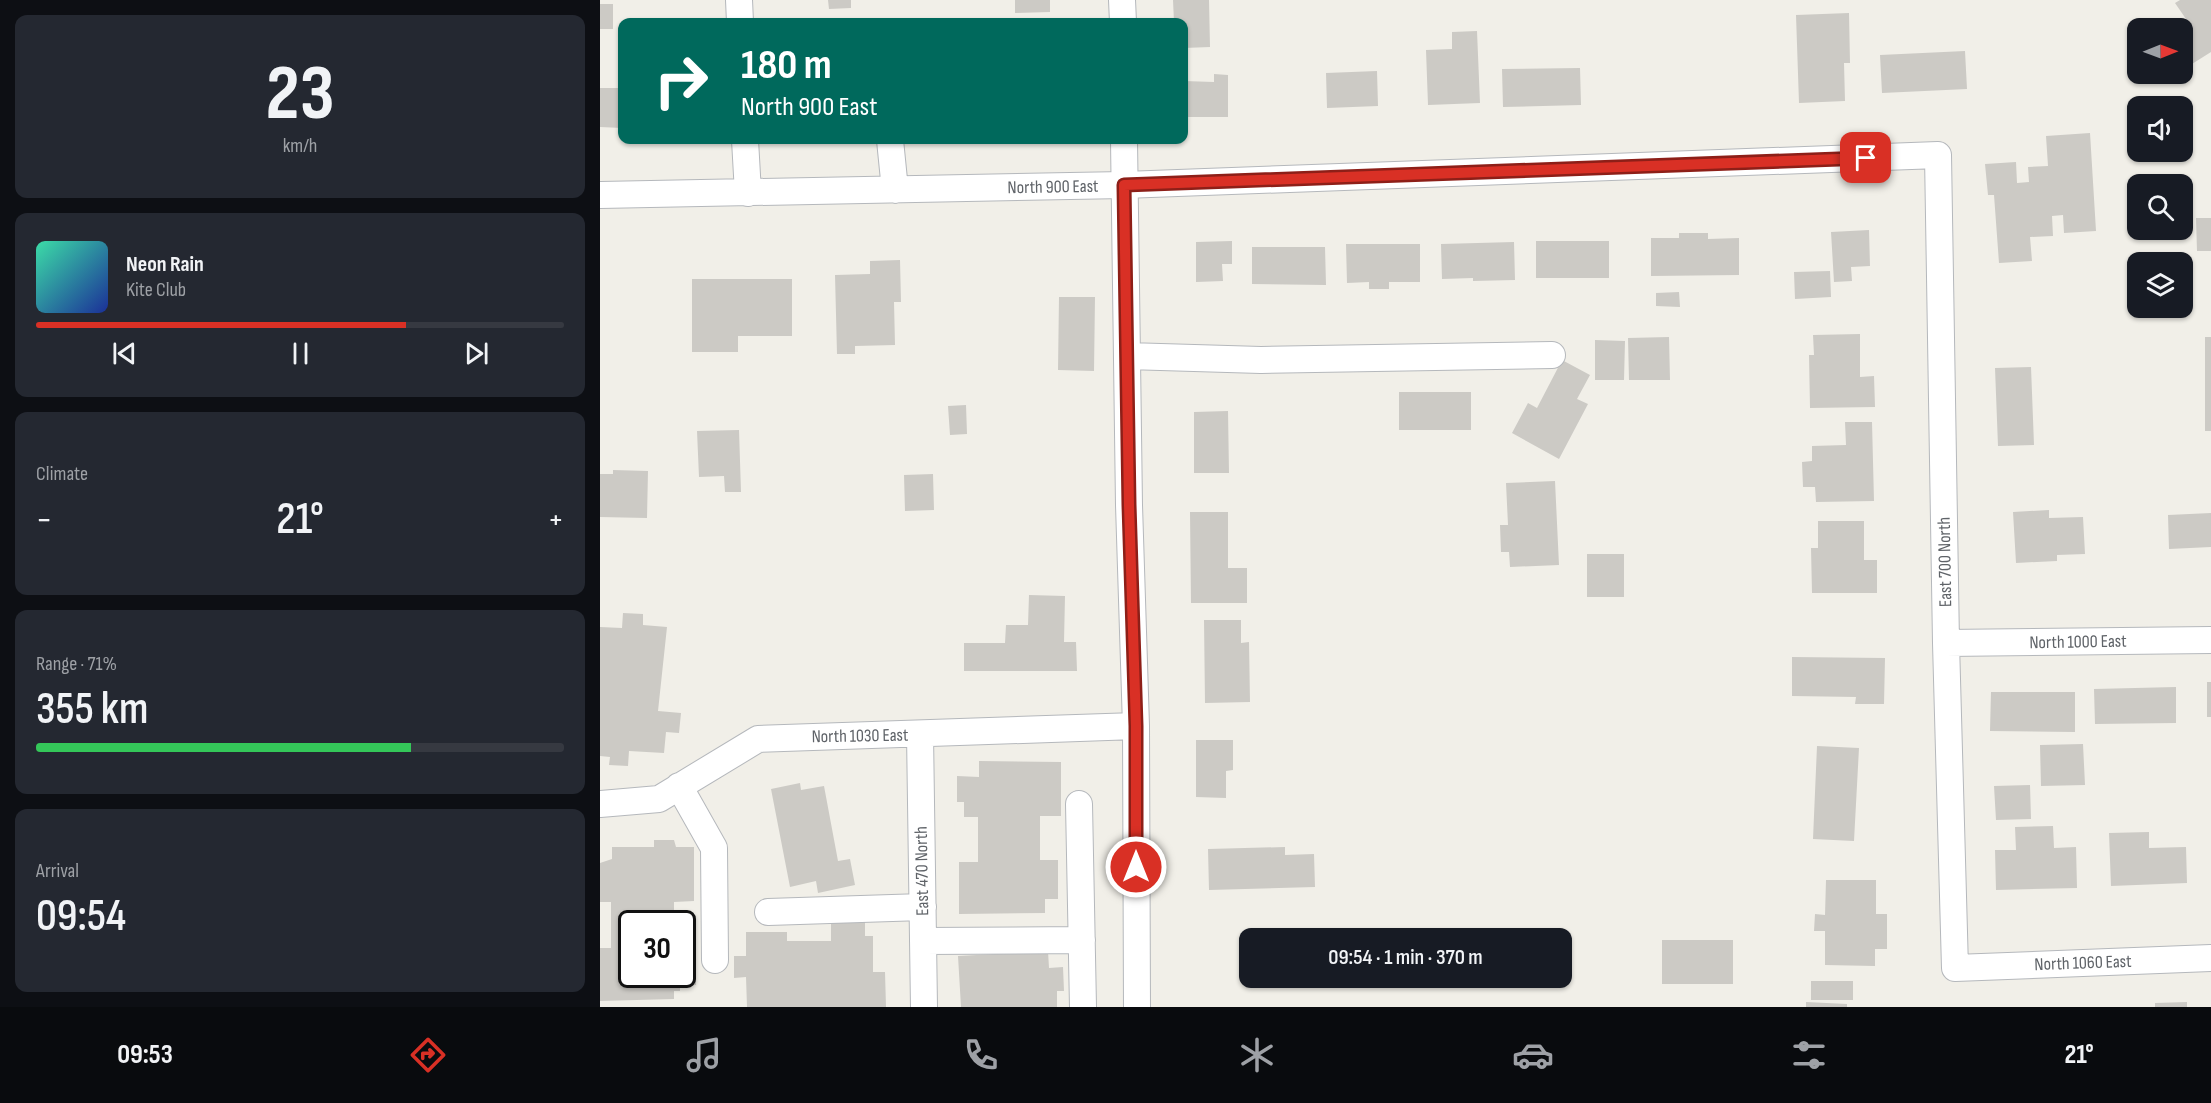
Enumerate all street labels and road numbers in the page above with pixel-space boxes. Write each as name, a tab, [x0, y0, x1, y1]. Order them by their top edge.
street label: North 900 East	[1007, 176, 1099, 198]
street label: East 700 North	[1934, 517, 1956, 607]
street label: North 1000 East	[2029, 631, 2127, 653]
street label: North 1030 East	[811, 725, 909, 747]
street label: East 470 North	[911, 826, 933, 916]
street label: North 1060 East	[2034, 951, 2132, 975]

